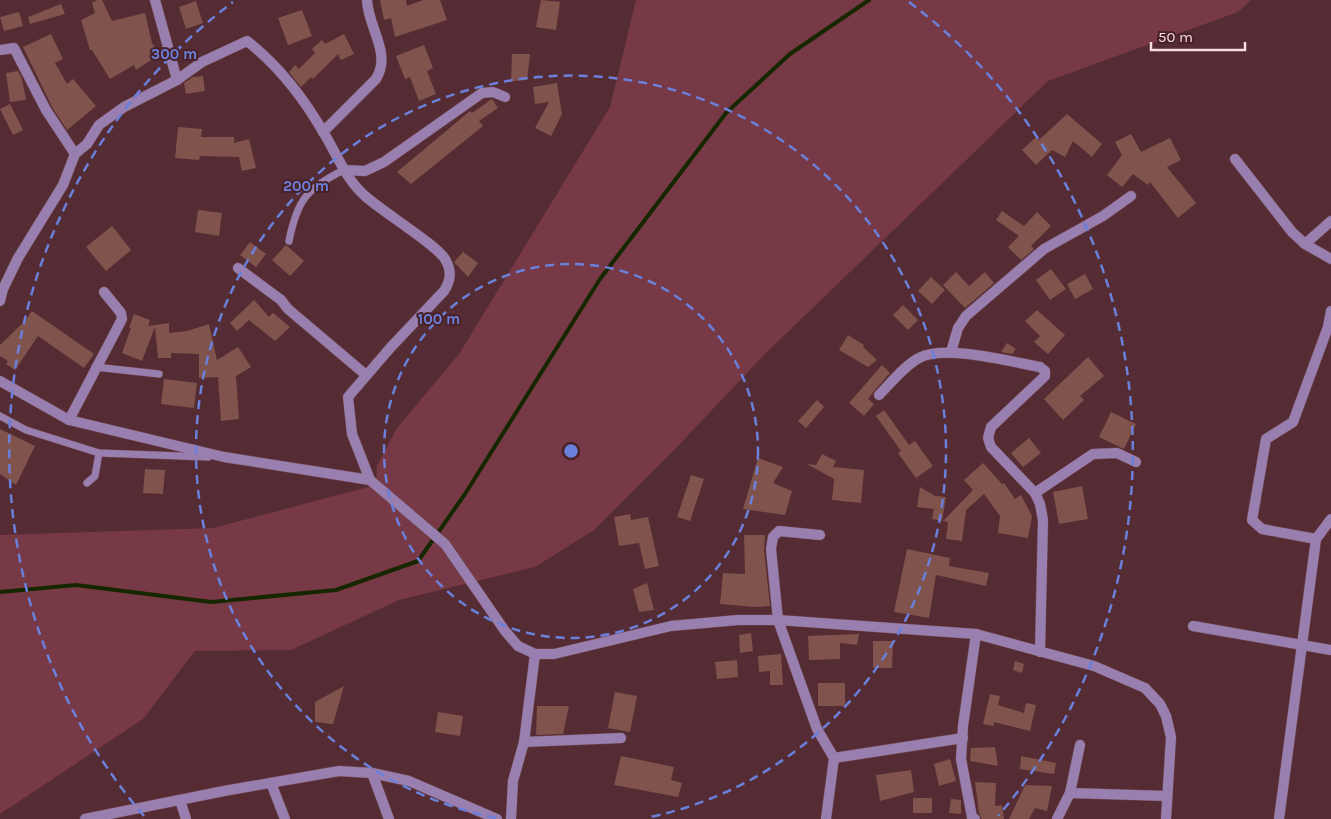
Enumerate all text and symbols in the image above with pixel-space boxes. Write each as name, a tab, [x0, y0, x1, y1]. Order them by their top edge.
scale bar	[1151, 20, 1245, 52]
text: 50 m	[1158, 28, 1193, 46]
text: 300 m	[151, 45, 197, 63]
text: 200 m	[283, 177, 329, 195]
text: 100 m	[418, 310, 460, 328]
centre of rings	[562, 442, 580, 460]

